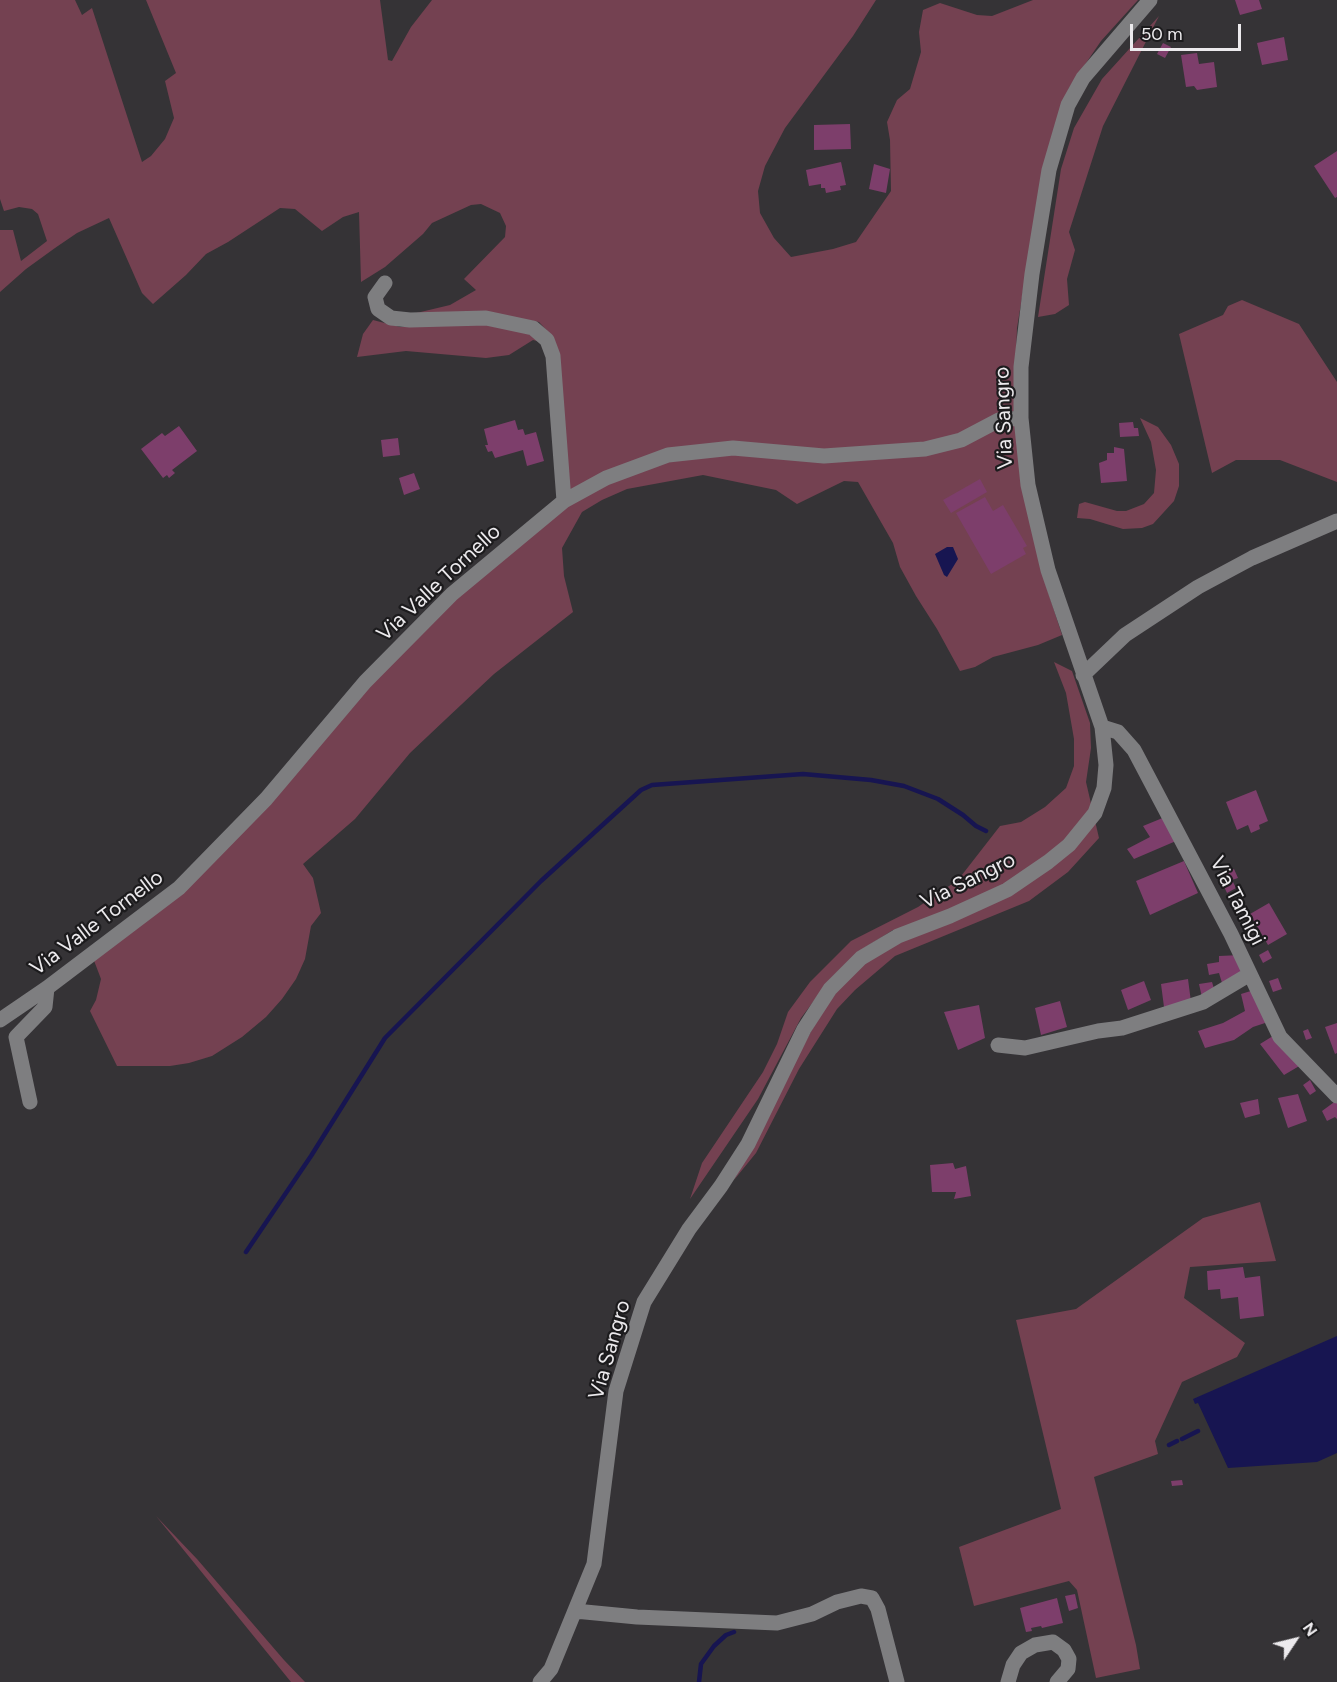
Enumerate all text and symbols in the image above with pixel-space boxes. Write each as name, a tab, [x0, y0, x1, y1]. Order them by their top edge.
scale bar	[1133, 12, 1244, 50]
text: 50 m	[1141, 23, 1183, 45]
street label: Via Sangro	[990, 366, 1018, 470]
street label: Via Valle Tornello	[372, 519, 506, 647]
street label: Via Sangro	[917, 847, 1019, 915]
street label: Via Tamigi	[1204, 852, 1270, 950]
street label: Via Valle Tornello	[26, 865, 168, 981]
street label: Via Sangro	[584, 1297, 636, 1403]
north arrow	[1265, 1610, 1325, 1670]
text: N	[1299, 1619, 1321, 1640]

